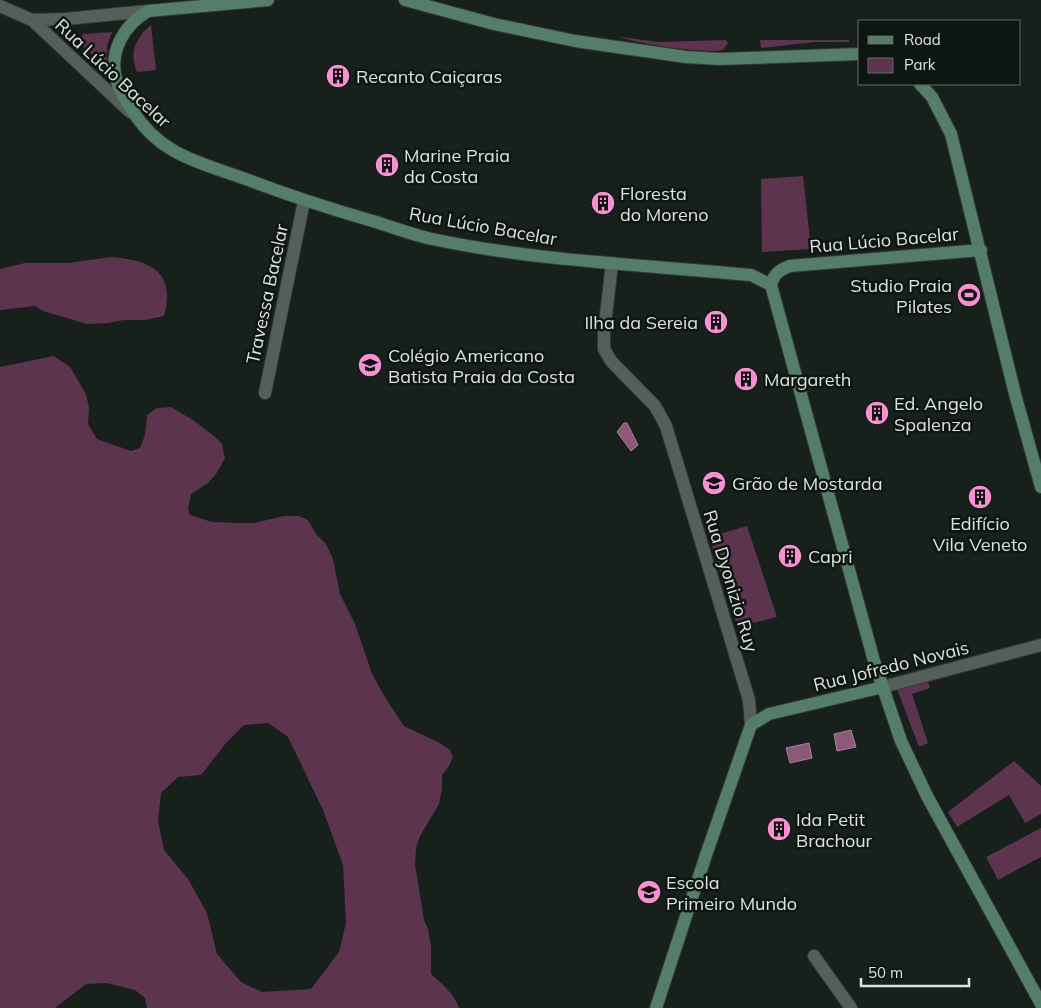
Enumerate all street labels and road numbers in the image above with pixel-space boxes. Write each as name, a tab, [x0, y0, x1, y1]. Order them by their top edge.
street label: Rua Lúcio Bacelar	[50, 14, 176, 133]
street label: Rua Lúcio Bacelar	[407, 202, 559, 250]
street label: Travessa Bacelar	[241, 222, 293, 366]
street label: Rua Lúcio Bacelar	[808, 222, 960, 258]
street label: Rua Dyonizio Ruy	[698, 507, 764, 655]
street label: Rua Jofredo Novais	[811, 636, 971, 696]

